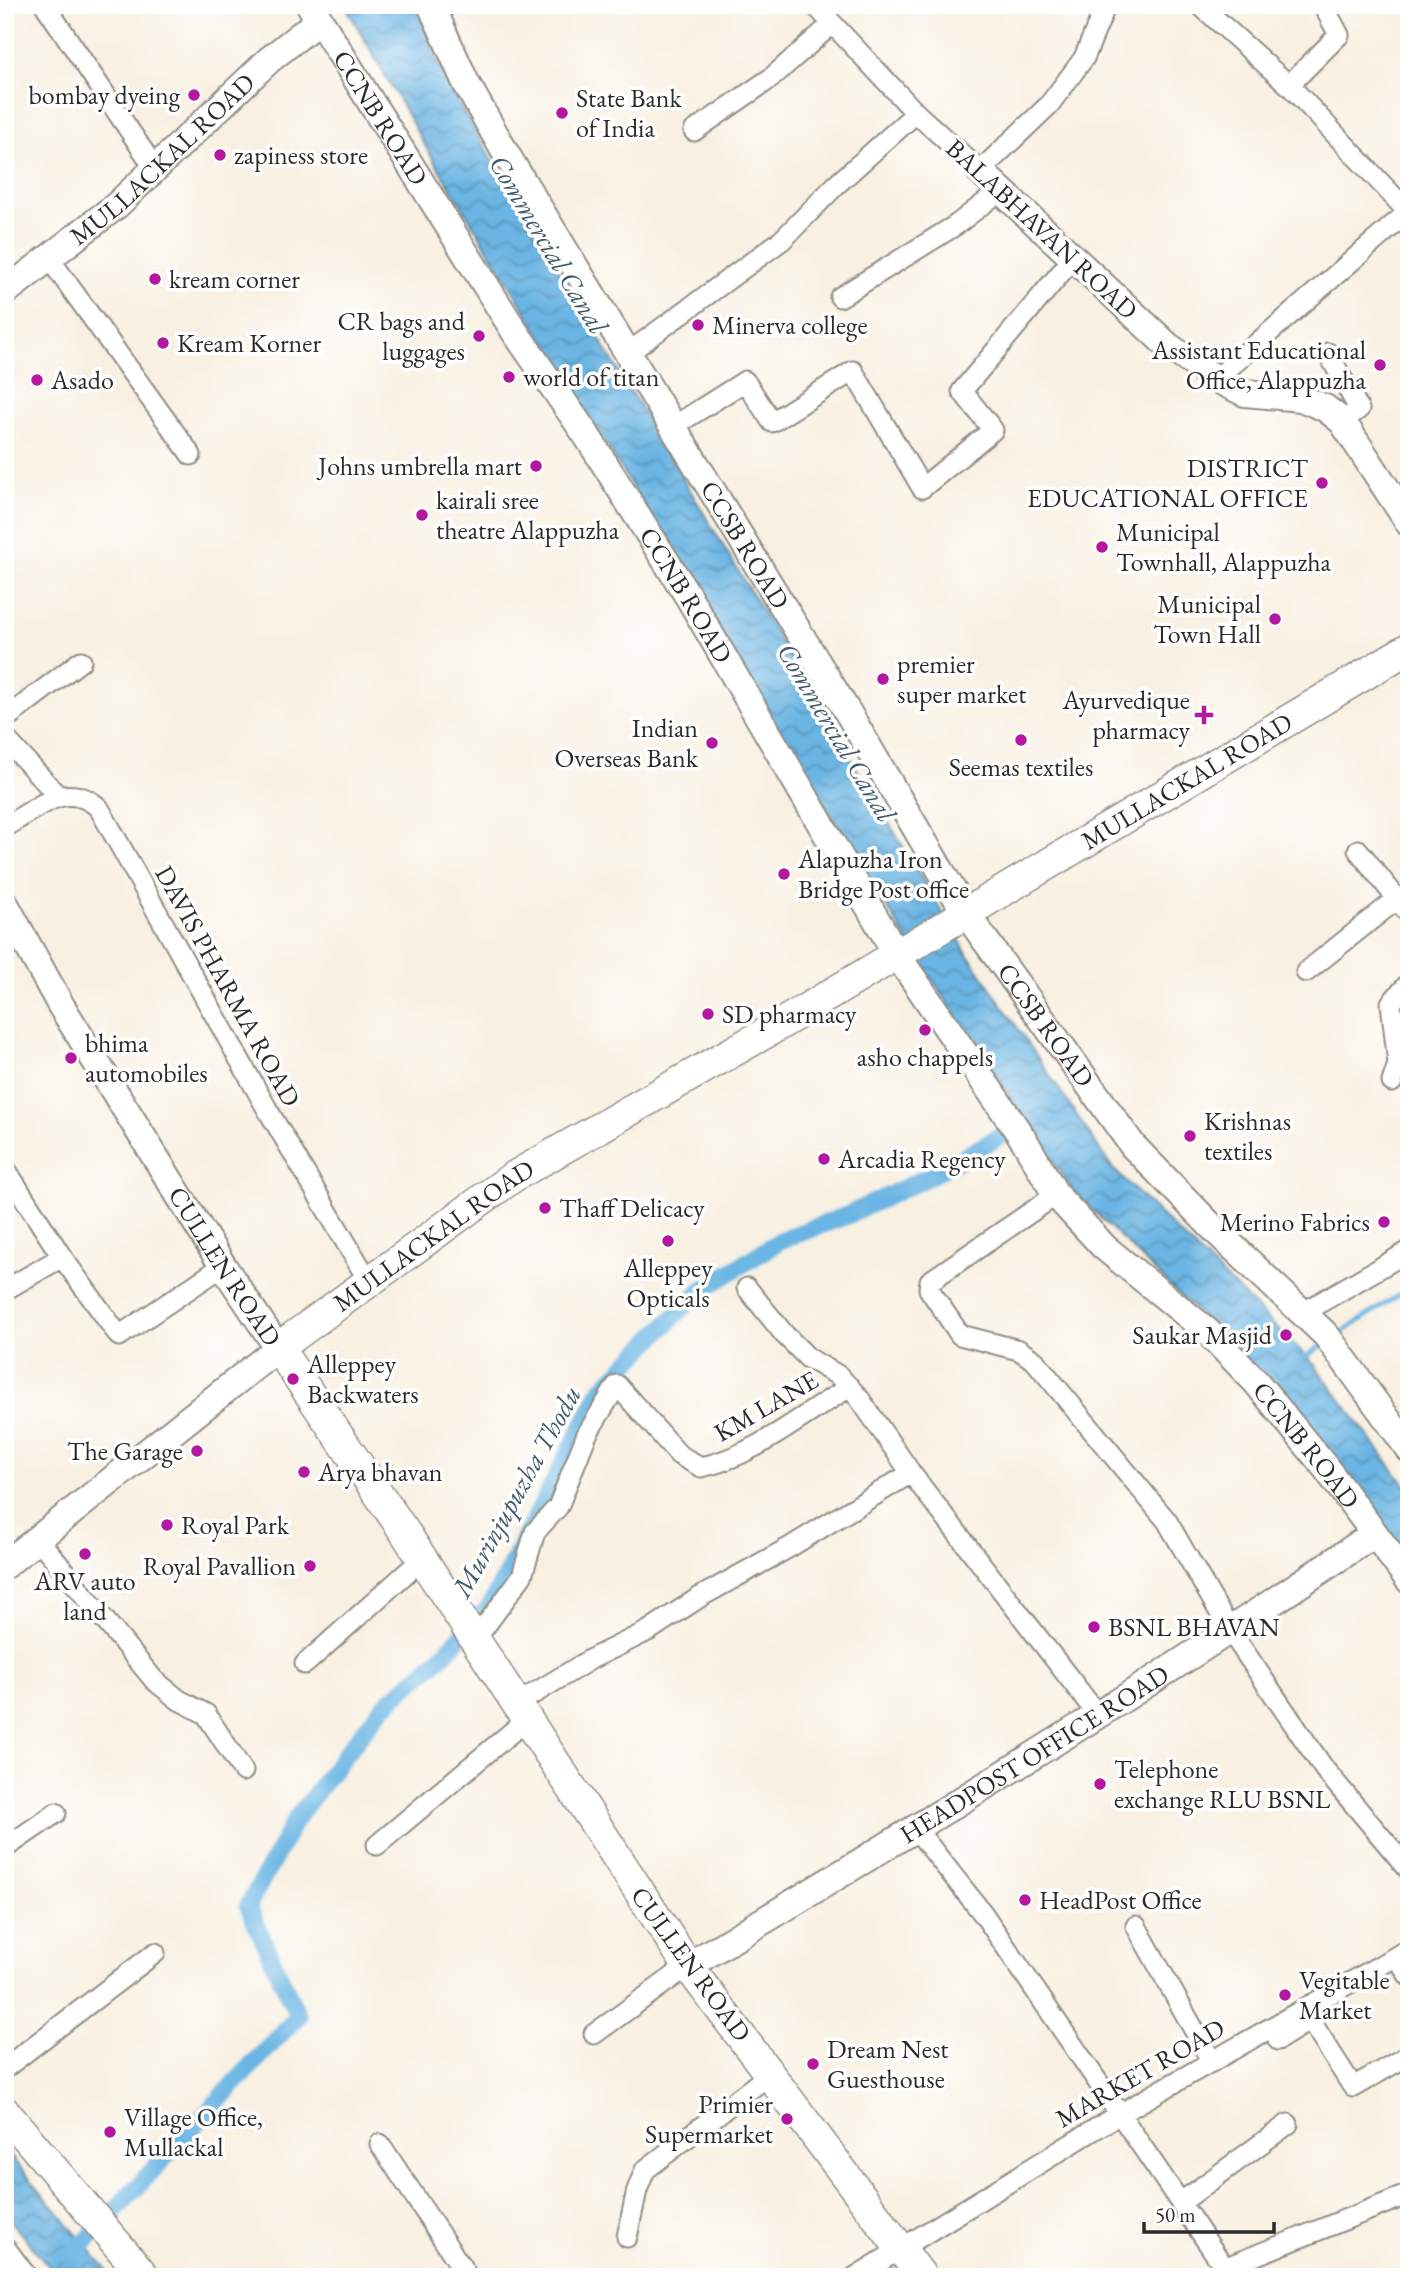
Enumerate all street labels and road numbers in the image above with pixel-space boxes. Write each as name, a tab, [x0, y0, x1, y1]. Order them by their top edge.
street label: CCNB ROAD	[326, 44, 436, 192]
street label: MULLACKAL ROAD	[62, 66, 262, 253]
street label: BALABHAVAN ROAD	[939, 131, 1145, 327]
street label: CCSB ROAD	[693, 474, 797, 615]
street label: CCNB ROAD	[632, 521, 740, 669]
street label: MULLACKAL ROAD	[1075, 705, 1298, 857]
street label: DAVIS PHARMA ROAD	[148, 859, 308, 1113]
street label: CCSB ROAD	[990, 956, 1102, 1093]
street label: MULLACKAL ROAD	[326, 1152, 540, 1319]
street label: CULLEN ROAD	[161, 1180, 289, 1353]
street label: KM LANE	[708, 1362, 824, 1449]
street label: CCNB ROAD	[1245, 1374, 1367, 1515]
street label: HEADPOST OFFICE ROAD	[893, 1657, 1175, 1851]
street label: CULLEN ROAD	[623, 1880, 759, 2048]
street label: MARKET ROAD	[1049, 2011, 1231, 2135]

